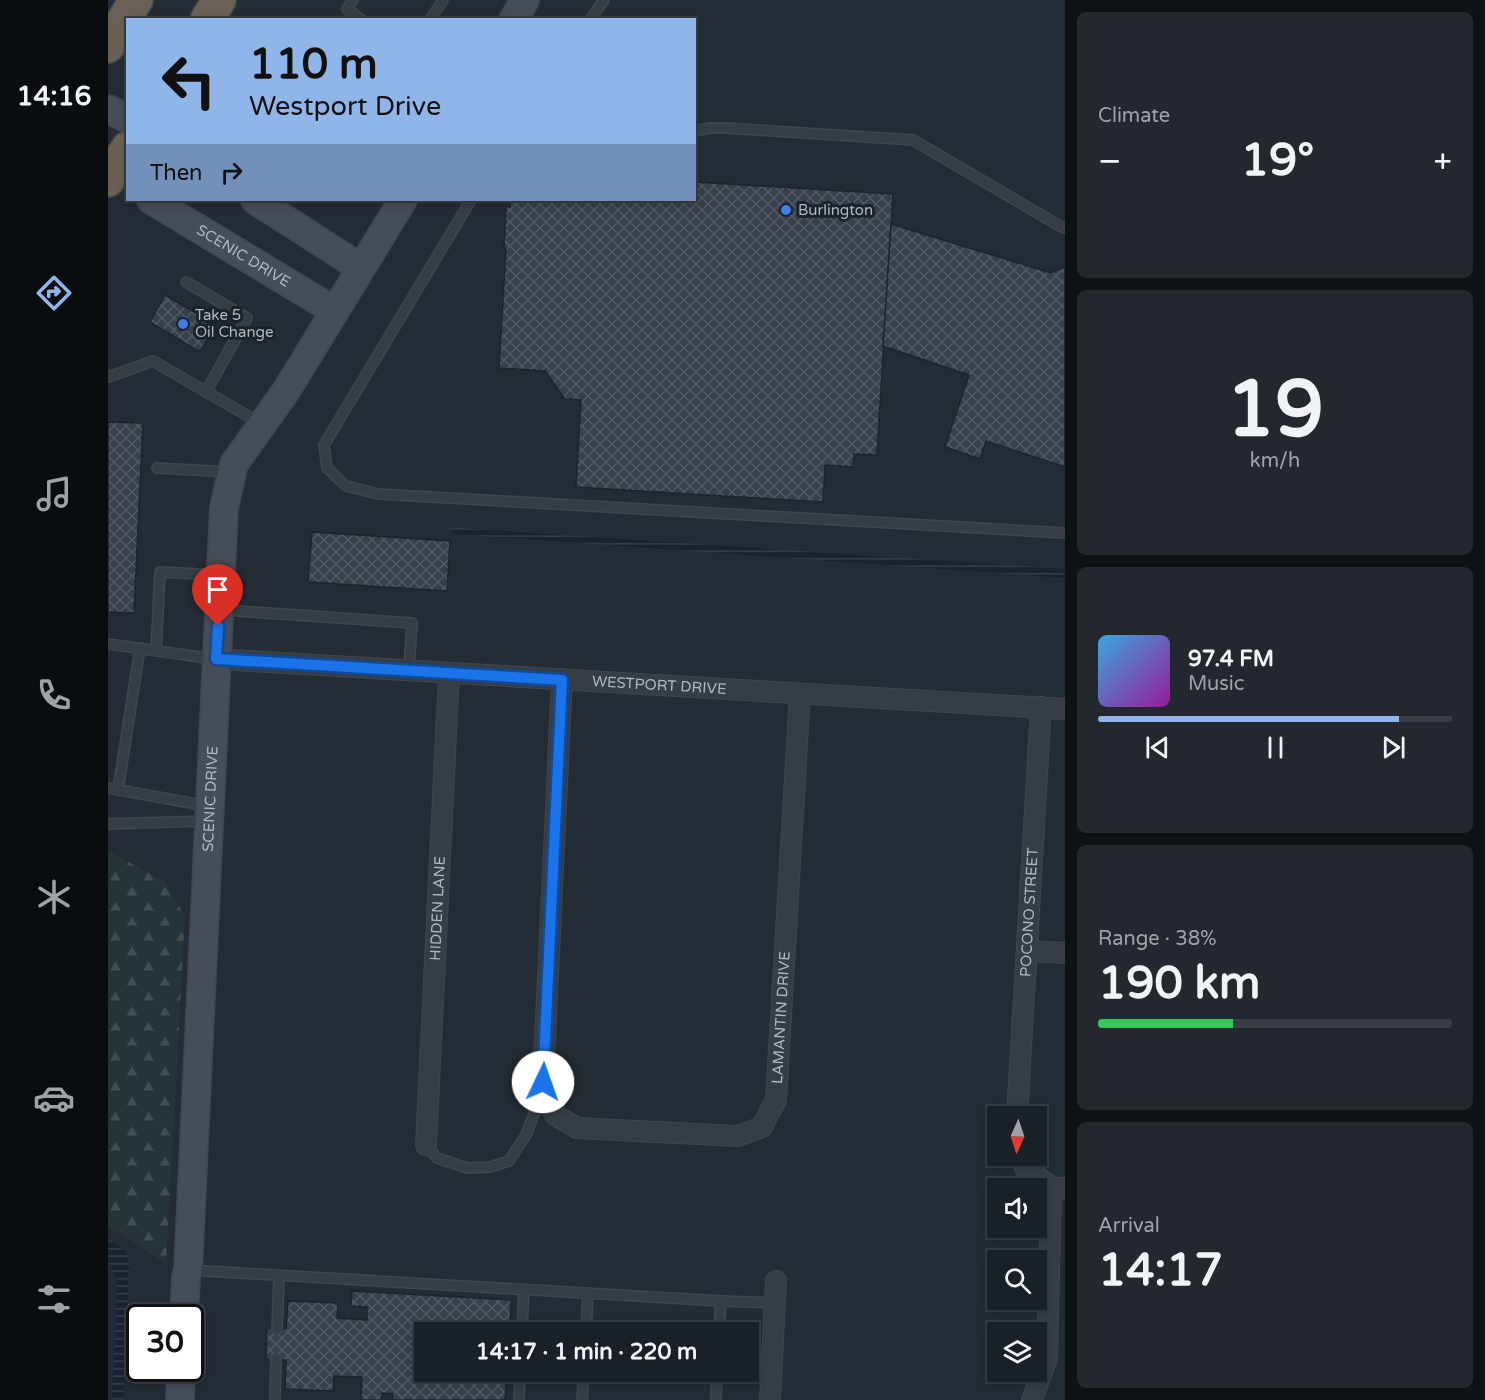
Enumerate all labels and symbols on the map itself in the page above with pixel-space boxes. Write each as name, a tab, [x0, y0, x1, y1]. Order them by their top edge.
place label: Burlington	[798, 201, 873, 219]
marker: Burlington	[779, 203, 793, 217]
street label: SCENIC DRIVE	[193, 221, 294, 291]
place label: Take 5 Oil Change	[195, 306, 273, 341]
marker: Take 5 Oil Change	[176, 317, 190, 331]
pin	[192, 564, 243, 626]
street label: WESTPORT DRIVE	[591, 672, 727, 698]
street label: SCENIC DRIVE	[199, 745, 222, 852]
street label: POCONO STREET	[1016, 847, 1042, 978]
street label: HIDDEN LANE	[426, 855, 449, 961]
street label: LAMANTIN DRIVE	[768, 951, 794, 1084]
position arrow	[511, 1050, 575, 1114]
north arrow	[987, 1106, 1047, 1166]
speed limit sign: 30	[126, 1304, 204, 1382]

